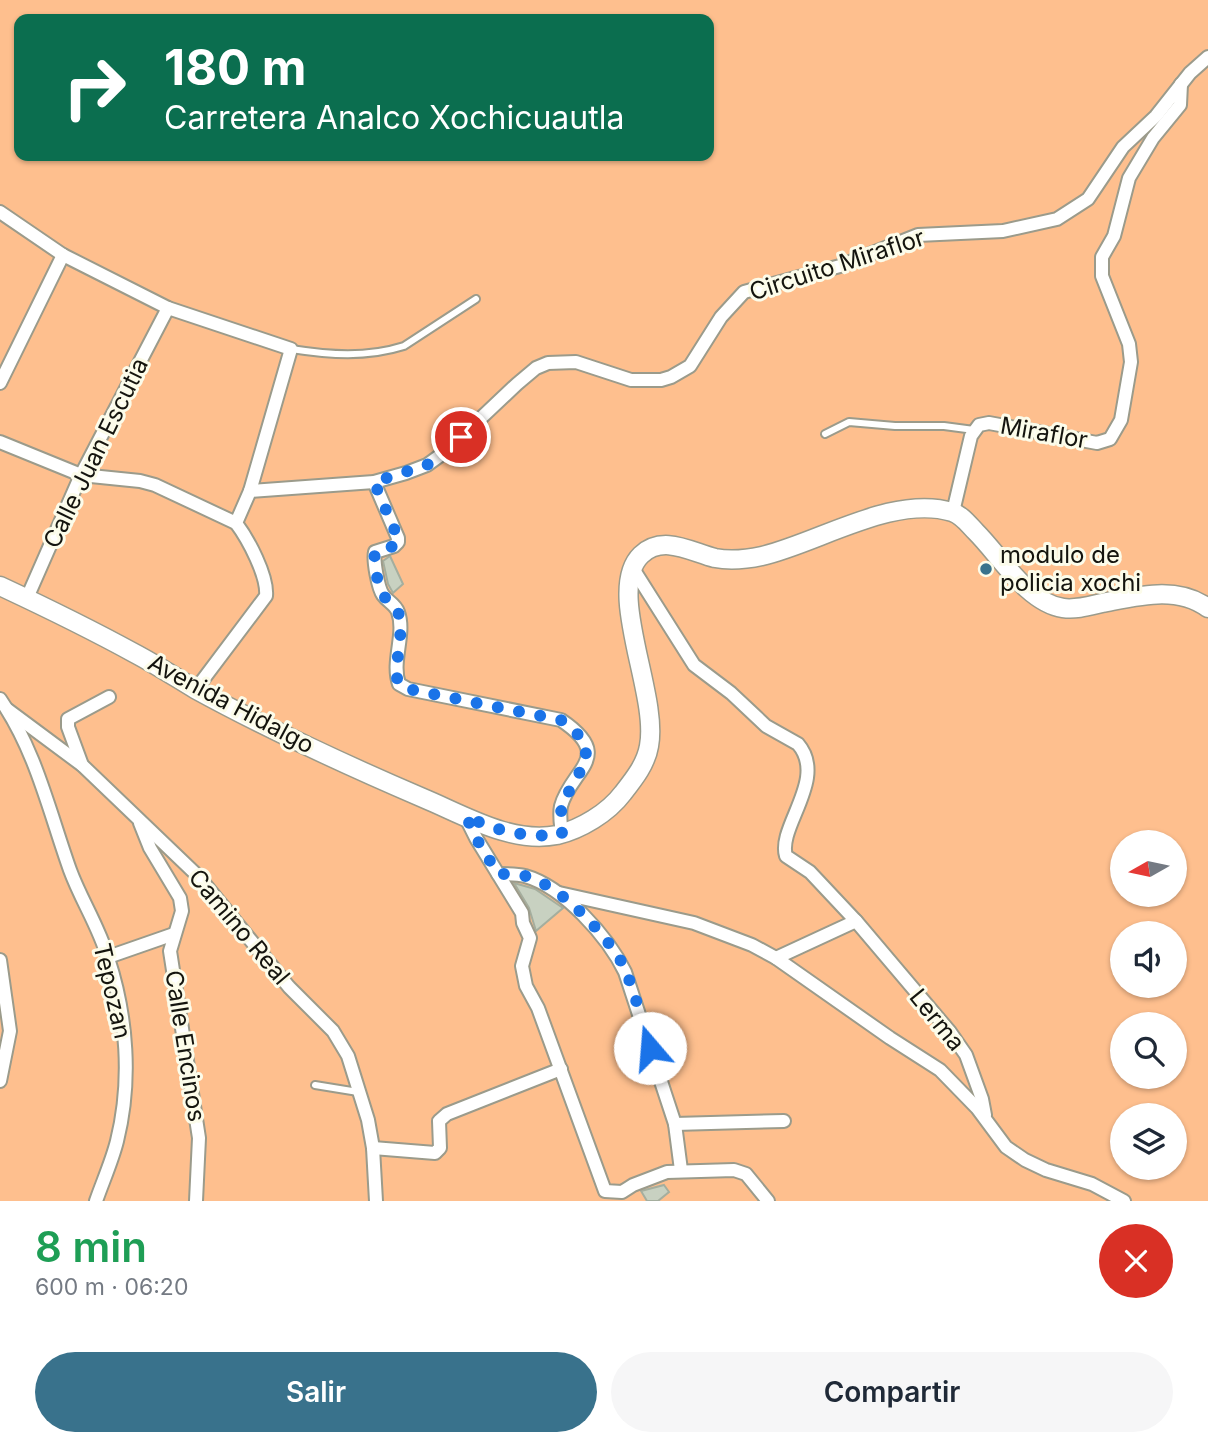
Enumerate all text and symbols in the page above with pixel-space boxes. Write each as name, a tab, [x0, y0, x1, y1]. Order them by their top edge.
text: 180 m	[164, 38, 306, 97]
icon: right	[49, 42, 140, 133]
text: Carretera Analco Xochicuautla	[164, 98, 624, 137]
street label: Circuito Miraflor	[746, 223, 928, 307]
street label: Calle Juan Escutia	[37, 353, 154, 553]
pin	[431, 407, 491, 467]
street label: Miraflor	[998, 411, 1090, 454]
icon: arrive	[442, 418, 480, 456]
place label: modulo de policia xochi	[1000, 540, 1141, 597]
marker: modulo de policia xochi	[978, 561, 994, 577]
street label: Avenida Hidalgo	[143, 648, 319, 759]
north arrow	[1110, 830, 1186, 906]
map controls	[1110, 830, 1187, 1180]
street label: Camino Real	[183, 863, 296, 990]
button: sound	[1110, 921, 1187, 998]
street label: Tepozan	[87, 940, 138, 1042]
street label: Calle Encinos	[159, 968, 212, 1124]
street label: Lerma	[904, 983, 971, 1057]
position arrow	[613, 1011, 687, 1085]
button: search	[1110, 1012, 1187, 1089]
button: layers	[1110, 1103, 1187, 1180]
text: 8 min	[35, 1221, 147, 1272]
button: close	[1099, 1224, 1173, 1298]
text: 600 m · 06:20	[35, 1273, 188, 1301]
button: Salir	[35, 1352, 597, 1432]
button: Compartir	[611, 1352, 1173, 1432]

